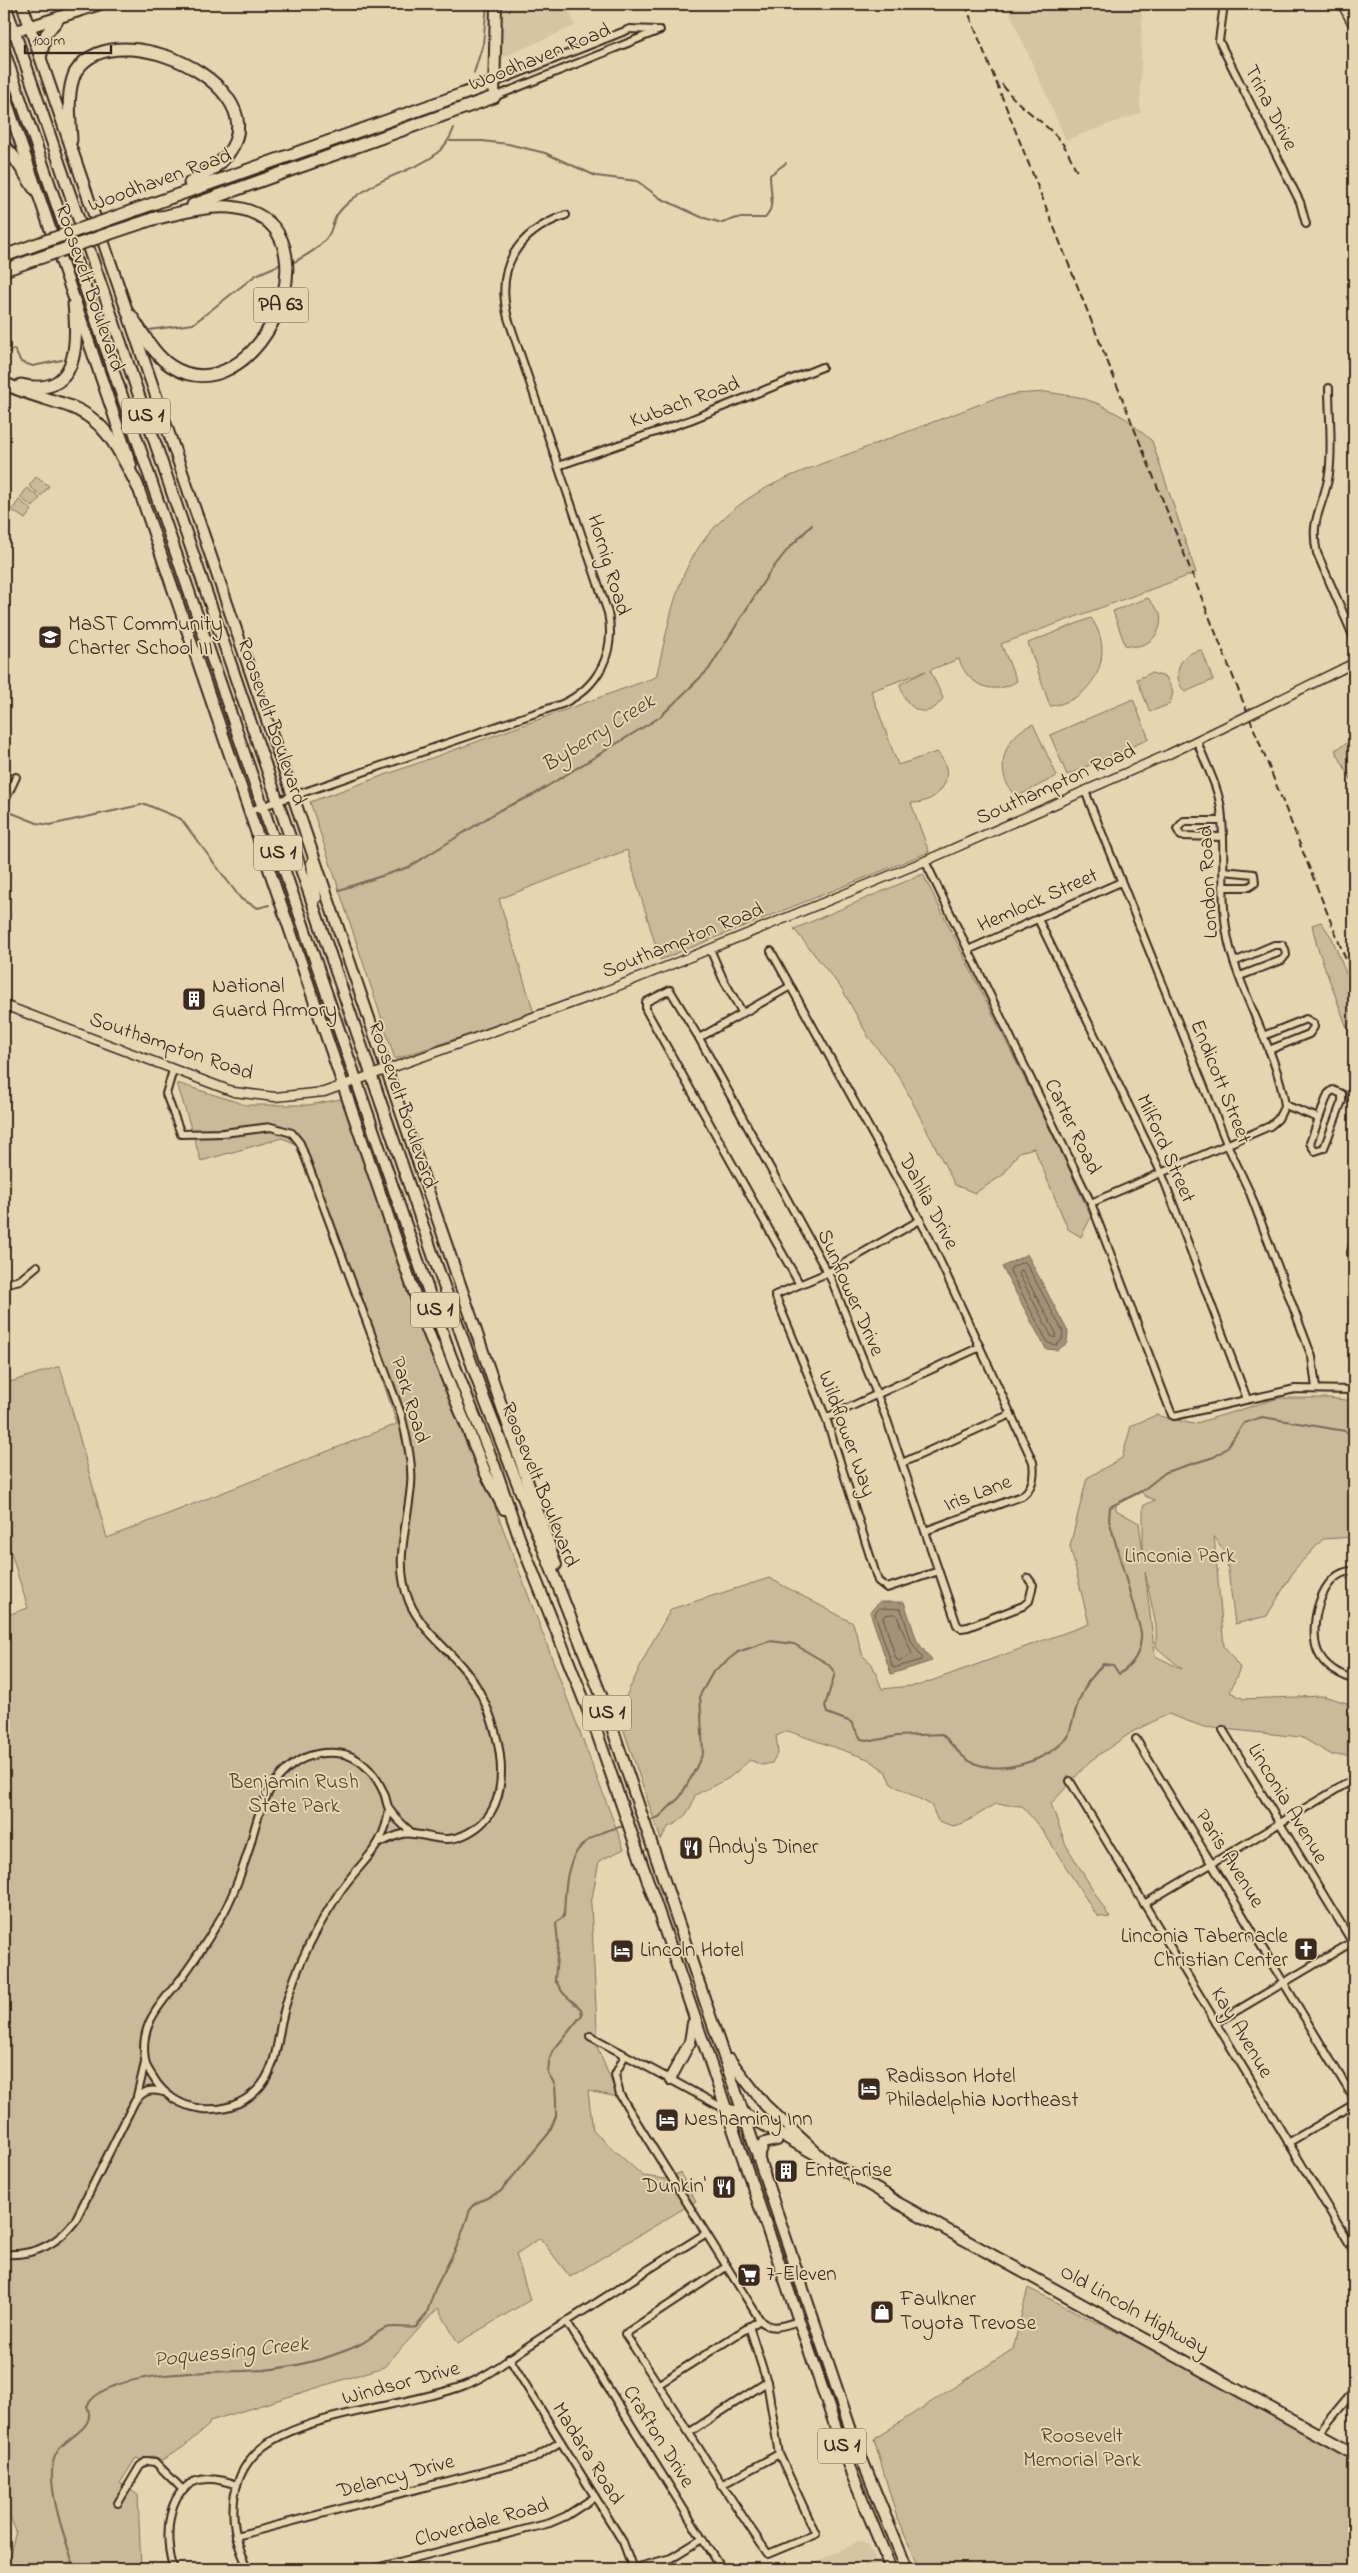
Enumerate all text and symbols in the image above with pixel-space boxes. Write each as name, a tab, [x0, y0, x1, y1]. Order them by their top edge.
street label: Woodhaven Road	[465, 16, 616, 100]
scale bar	[25, 22, 111, 54]
text: 100 m	[32, 30, 65, 52]
street label: Trina Drive	[1235, 60, 1305, 157]
street label: Woodhaven Road	[84, 141, 236, 221]
street label: Roosevelt Boulevard	[46, 200, 132, 376]
road number: PA 63	[254, 288, 308, 322]
street label: Kubach Road	[626, 369, 744, 437]
road number: US 1	[122, 398, 170, 434]
street label: Hornig Road	[577, 511, 638, 620]
place label: MaST Community Charter School III	[68, 610, 223, 664]
school or university icon: MaST Community Charter School III	[37, 624, 63, 650]
street label: Roosevelt Boulevard	[228, 634, 314, 810]
water label: Byberry Creek	[536, 686, 663, 782]
street label: Southampton Road	[971, 736, 1141, 834]
street label: London Road	[1191, 825, 1227, 939]
road number: US 1	[254, 836, 302, 870]
street label: Hemlock Street	[973, 861, 1103, 941]
street label: Southampton Road	[598, 895, 768, 987]
place label: National Guard Armory	[212, 972, 337, 1028]
building icon: National Guard Armory	[181, 986, 207, 1012]
street label: Southampton Road	[85, 1005, 257, 1089]
street label: Endicott Street	[1182, 1016, 1258, 1148]
street label: Roosevelt Boulevard	[359, 1017, 445, 1193]
street label: Carter Road	[1036, 1074, 1108, 1180]
street label: Milford Street	[1128, 1090, 1202, 1208]
street label: Dahlia Drive	[890, 1148, 966, 1256]
street label: Sunflower Drive	[809, 1225, 892, 1362]
road number: US 1	[411, 1292, 459, 1328]
street label: Park Road	[382, 1353, 436, 1447]
street label: Wildflower Way	[807, 1367, 883, 1502]
street label: Roosevelt Boulevard	[492, 1398, 586, 1572]
street label: Iris Lane	[940, 1467, 1017, 1521]
park label: Linconia Park	[1125, 1542, 1236, 1572]
road number: US 1	[583, 1696, 631, 1730]
street label: Linconia Avenue	[1239, 1738, 1335, 1870]
park label: Benjamin Rush State Park	[228, 1768, 359, 1822]
street label: Paris Avenue	[1187, 1804, 1272, 1915]
place label: Andy's Diner	[708, 1833, 819, 1865]
restaurant icon: Andy's Diner	[678, 1835, 704, 1861]
place label: Linconia Tabernacle Christian Center	[1121, 1922, 1289, 1976]
place label: Lincoln Hotel	[640, 1936, 744, 1966]
church icon: Linconia Tabernacle Christian Center	[1293, 1936, 1319, 1962]
hotel icon: Lincoln Hotel	[609, 1938, 635, 1964]
street label: Kay Avenue	[1200, 1982, 1280, 2086]
place label: Radisson Hotel Philadelphia Northeast	[886, 2062, 1079, 2116]
hotel icon: Radisson Hotel Philadelphia Northeast	[856, 2076, 882, 2102]
place label: Neshaminy Inn	[684, 2105, 813, 2137]
hotel icon: Neshaminy Inn	[654, 2107, 680, 2133]
place label: Enterprise	[804, 2156, 892, 2186]
building icon: Enterprise	[773, 2158, 799, 2184]
place label: Dunkin'	[642, 2172, 706, 2202]
restaurant icon: Dunkin'	[711, 2174, 737, 2200]
street label: Old Lincoln Highway	[1053, 2258, 1214, 2366]
place label: 7-Eleven	[766, 2260, 837, 2290]
supermarket icon: 7-Eleven	[736, 2262, 762, 2288]
place label: Faulkner Toyota Trevose	[899, 2285, 1037, 2341]
shop icon: Faulkner Toyota Trevose	[869, 2299, 895, 2325]
water label: Poquessing Creek	[152, 2329, 311, 2377]
street label: Windsor Drive	[339, 2354, 464, 2414]
street label: Crafton Drive	[615, 2380, 702, 2495]
street label: Madara Road	[544, 2397, 631, 2511]
park label: Roosevelt Memorial Park	[1023, 2422, 1142, 2476]
road number: US 1	[818, 2428, 866, 2464]
street label: Delancy Drive	[333, 2447, 459, 2509]
street label: Cloverdale Road	[412, 2491, 553, 2555]

